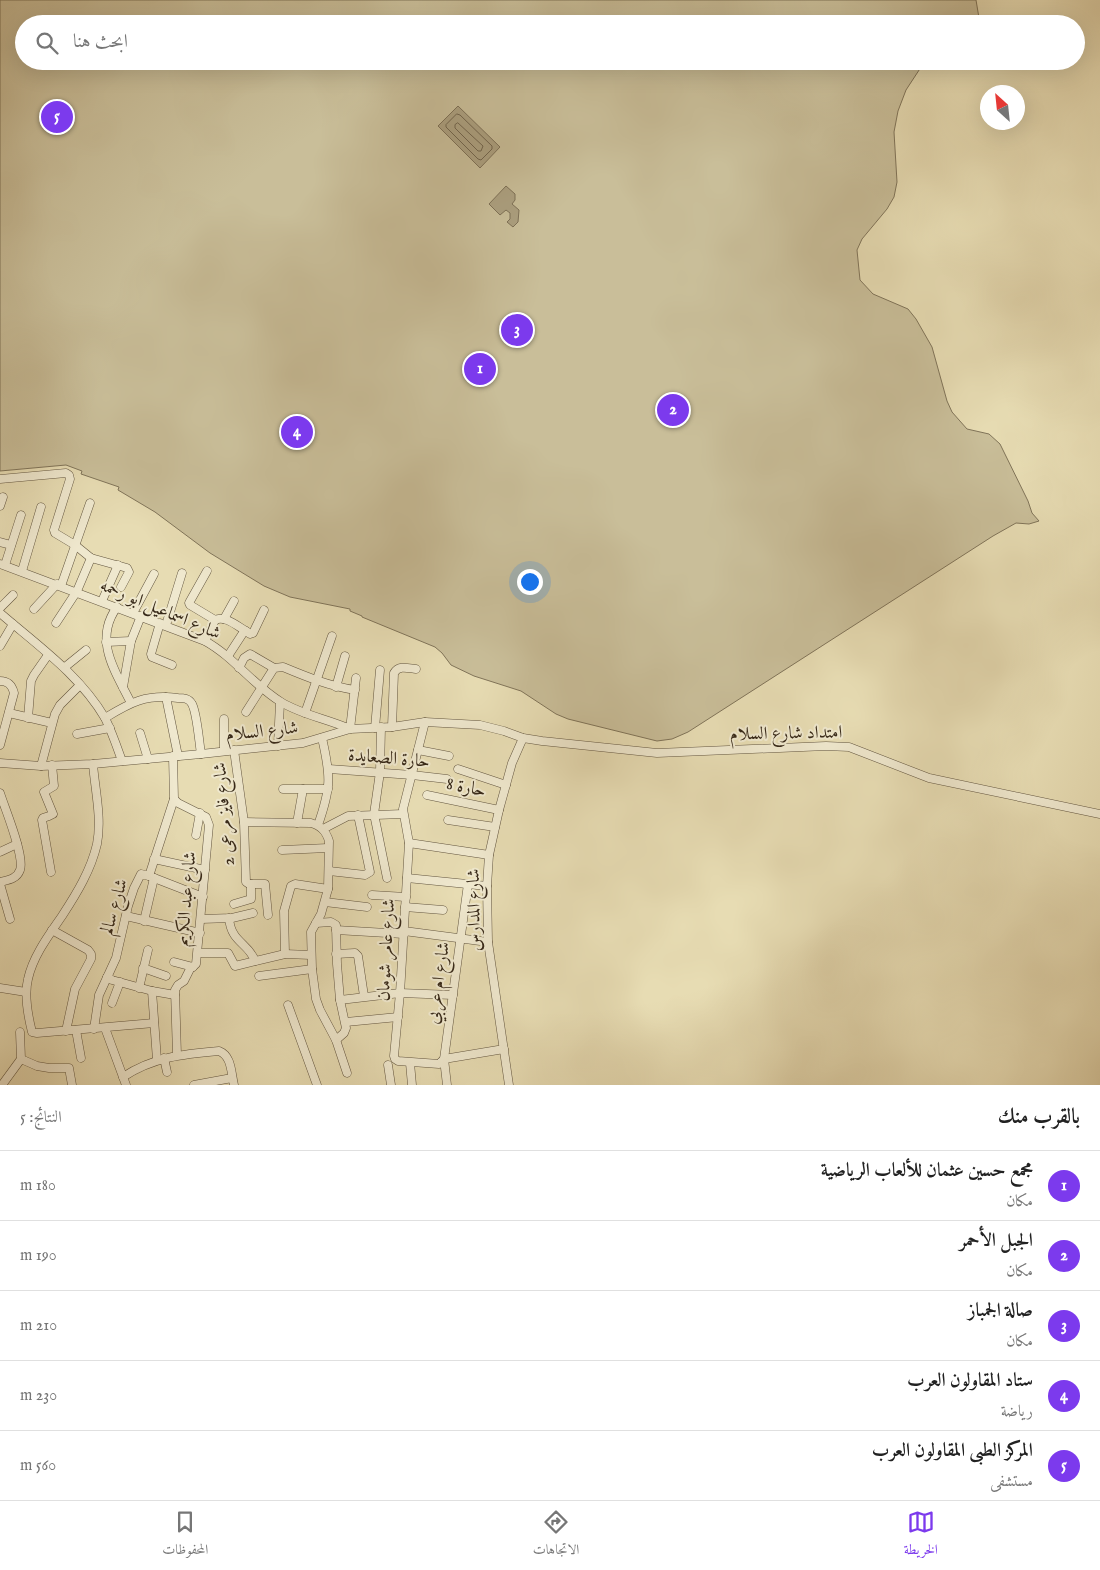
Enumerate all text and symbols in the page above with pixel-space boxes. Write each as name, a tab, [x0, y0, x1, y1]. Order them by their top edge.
search box	[15, 15, 1085, 70]
icon: search	[33, 29, 61, 57]
text: ابحث هنا	[73, 30, 128, 54]
north arrow	[980, 85, 1025, 130]
pin: 5	[41, 98, 73, 136]
pin: 3	[501, 311, 533, 349]
pin: 1	[464, 350, 496, 388]
pin: 2	[657, 391, 689, 429]
pin: 4	[281, 413, 313, 451]
your location	[517, 569, 543, 595]
street label: شارع اسماعيل ابو رحمه	[95, 574, 224, 648]
street label: شارع السلام	[224, 717, 300, 750]
street label: امتداد شارع السلام	[729, 722, 843, 749]
street label: حارة الصعايدة	[347, 744, 431, 774]
street label: شارع فايز مرعى 2	[209, 761, 243, 867]
street label: حارة 8	[444, 773, 488, 803]
street label: شارع عبد الكريم	[171, 851, 206, 948]
street label: شارع المدارس	[463, 868, 489, 952]
street label: شارع سالم	[96, 876, 137, 939]
street label: شارع عامر شومان	[373, 898, 403, 1002]
street label: شارع ام عربي	[422, 940, 459, 1026]
text: بالقرب منك	[998, 1104, 1080, 1131]
text: النتائج: 5	[20, 1108, 62, 1128]
text: مجمع حسين عثمان للألعاب الرياضية	[821, 1159, 1033, 1183]
text: 180 m	[20, 1176, 56, 1196]
text: 1	[1061, 1176, 1067, 1196]
text: مكان	[1006, 1192, 1033, 1212]
text: الجبل الأحمر	[959, 1229, 1033, 1253]
text: 190 m	[20, 1246, 57, 1266]
text: 2	[1060, 1246, 1068, 1266]
text: مكان	[1006, 1262, 1033, 1282]
text: صالة الجمباز	[968, 1299, 1033, 1323]
text: 210 m	[20, 1316, 57, 1336]
text: 3	[1061, 1316, 1067, 1336]
text: مكان	[1006, 1332, 1033, 1352]
text: ستاد المقاولون العرب	[907, 1369, 1033, 1393]
text: 230 m	[20, 1386, 57, 1406]
text: 4	[1060, 1386, 1068, 1406]
text: رياضة	[1001, 1402, 1033, 1422]
text: المركز الطبى المقاولون العرب	[872, 1439, 1033, 1463]
text: 560 m	[20, 1456, 56, 1476]
text: 5	[1061, 1456, 1067, 1476]
text: مستشفى	[990, 1472, 1033, 1492]
tab: المحفوظات	[162, 1508, 208, 1563]
tab: الاتجاهات	[533, 1508, 579, 1563]
tab: الخريطة	[904, 1508, 938, 1563]

